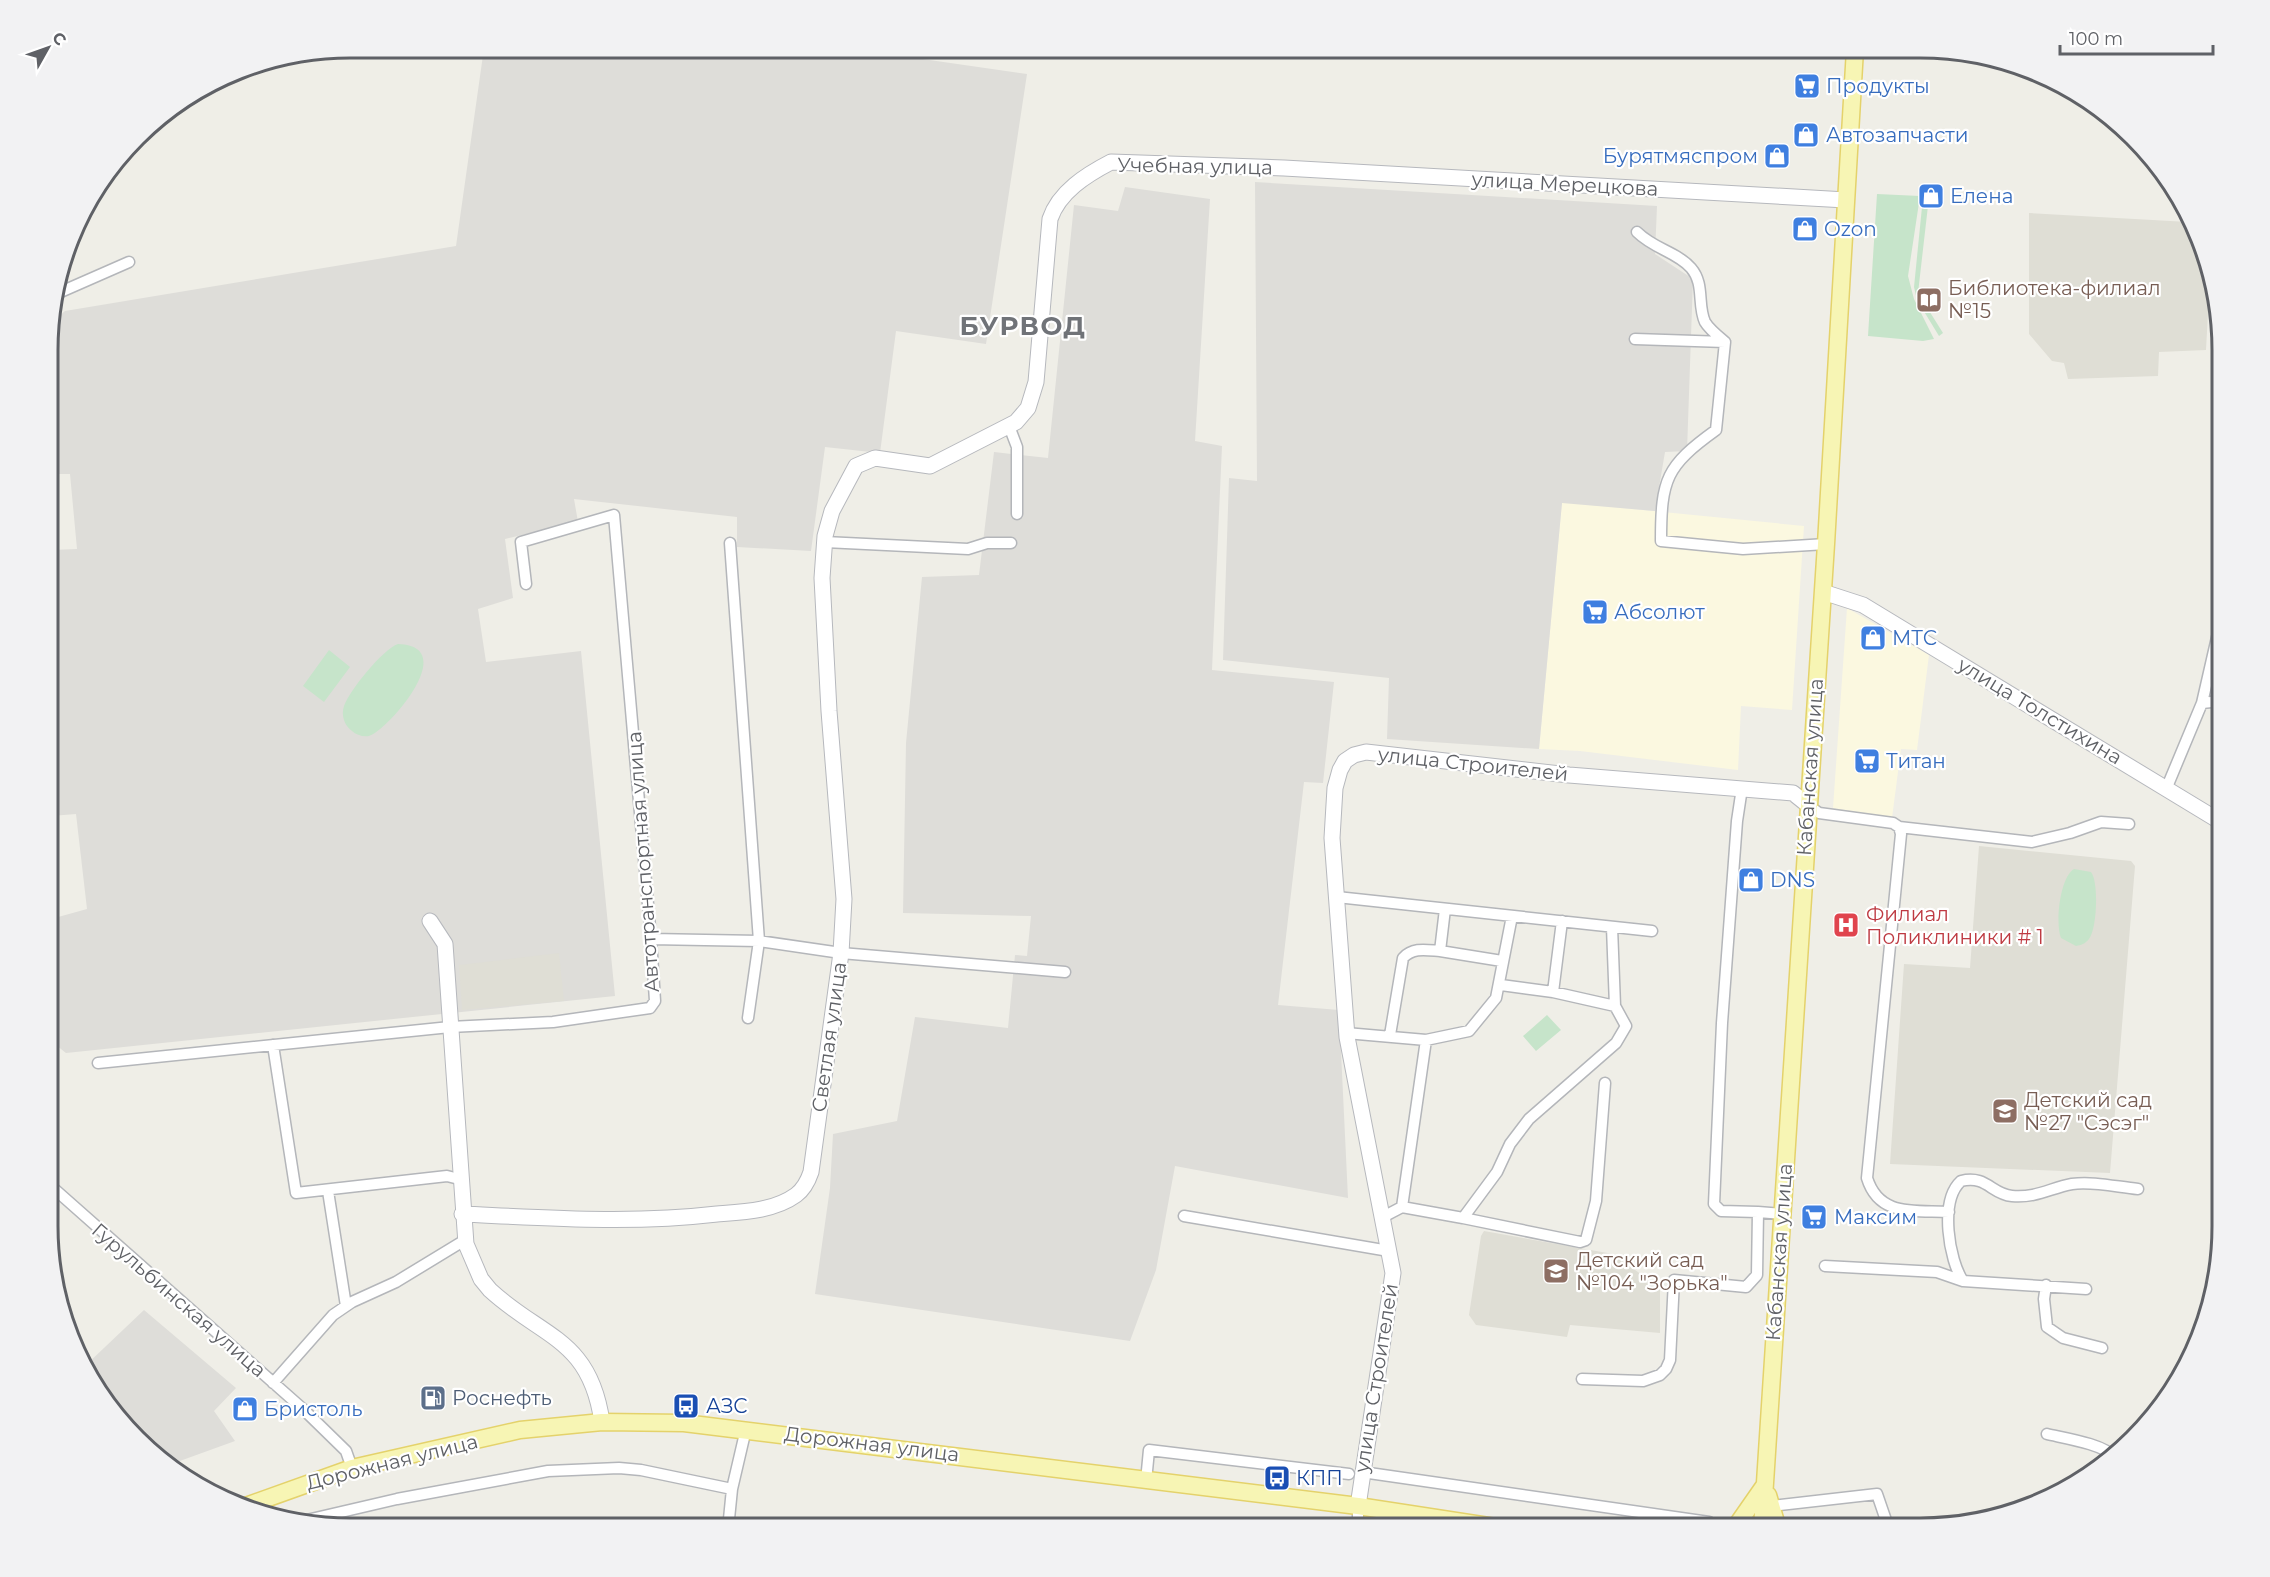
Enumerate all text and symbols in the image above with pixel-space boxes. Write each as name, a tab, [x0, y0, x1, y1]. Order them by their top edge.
north arrow	[18, 18, 78, 78]
scale bar	[2060, 18, 2213, 56]
text: С	[48, 28, 70, 50]
text: 100 m	[2069, 28, 2123, 50]
supermarket icon: Продукты	[1792, 71, 1822, 101]
place label: Продукты	[1826, 74, 1930, 98]
shop icon: Автозапчасти	[1791, 120, 1821, 150]
place label: Автозапчасти	[1826, 123, 1969, 147]
shop icon: Бурятмяспром	[1762, 141, 1792, 171]
place label: Бурятмяспром	[1603, 144, 1758, 168]
street label: Учебная улица	[1117, 153, 1273, 179]
street label: улица Мерецкова	[1470, 167, 1659, 201]
shop icon: Елена	[1916, 181, 1946, 211]
place label: Елена	[1950, 184, 2013, 208]
shop icon: Ozon	[1790, 214, 1820, 244]
place label: Ozon	[1824, 217, 1877, 241]
place label: Библиотека-филиал №15	[1948, 276, 2161, 323]
library icon: Библиотека-филиал №15	[1914, 285, 1944, 315]
district label: БУРВОД	[960, 310, 1086, 342]
supermarket icon: Абсолют	[1580, 597, 1610, 627]
place label: Абсолют	[1614, 600, 1705, 624]
shop icon: МТС	[1858, 623, 1888, 653]
place label: МТС	[1892, 626, 1937, 650]
street label: улица Толстихина	[1953, 652, 2126, 770]
street label: Кабанская улица	[1792, 677, 1828, 857]
street label: Автотранспортная улица	[622, 731, 664, 993]
street label: улица Строителей	[1376, 742, 1569, 786]
supermarket icon: Титан	[1852, 746, 1882, 776]
place label: Титан	[1886, 749, 1946, 773]
shop icon: DNS	[1736, 865, 1766, 895]
place label: DNS	[1770, 868, 1815, 892]
place label: Филиал Поликлиники # 1	[1866, 902, 2044, 949]
hospital icon: Филиал Поликлиники # 1	[1831, 910, 1861, 940]
street label: Светлая улица	[807, 960, 851, 1114]
place label: Детский сад №27 "Сэсэг"	[2024, 1088, 2152, 1135]
school or university icon: Детский сад №27 "Сэсэг"	[1990, 1096, 2020, 1126]
street label: Кабанская улица	[1761, 1162, 1797, 1342]
supermarket icon: Максим	[1799, 1202, 1829, 1232]
place label: Максим	[1834, 1205, 1917, 1229]
street label: Гурульбинская улица	[87, 1218, 271, 1382]
place label: Детский сад №104 "Зорька"	[1576, 1248, 1728, 1295]
school or university icon: Детский сад №104 "Зорька"	[1541, 1256, 1571, 1286]
street label: улица Строителей	[1349, 1282, 1403, 1475]
fuel station icon: Роснефть	[418, 1383, 448, 1413]
place label: Роснефть	[452, 1386, 552, 1410]
bus stop icon: АЗС	[671, 1391, 701, 1421]
shop icon: Бристоль	[230, 1394, 260, 1424]
place label: АЗС	[706, 1394, 748, 1418]
place label: Бристоль	[264, 1397, 363, 1421]
street label: Дорожная улица	[783, 1421, 961, 1467]
street label: Дорожная улица	[304, 1429, 480, 1495]
bus stop icon: КПП	[1262, 1463, 1292, 1493]
place label: КПП	[1296, 1466, 1343, 1490]

